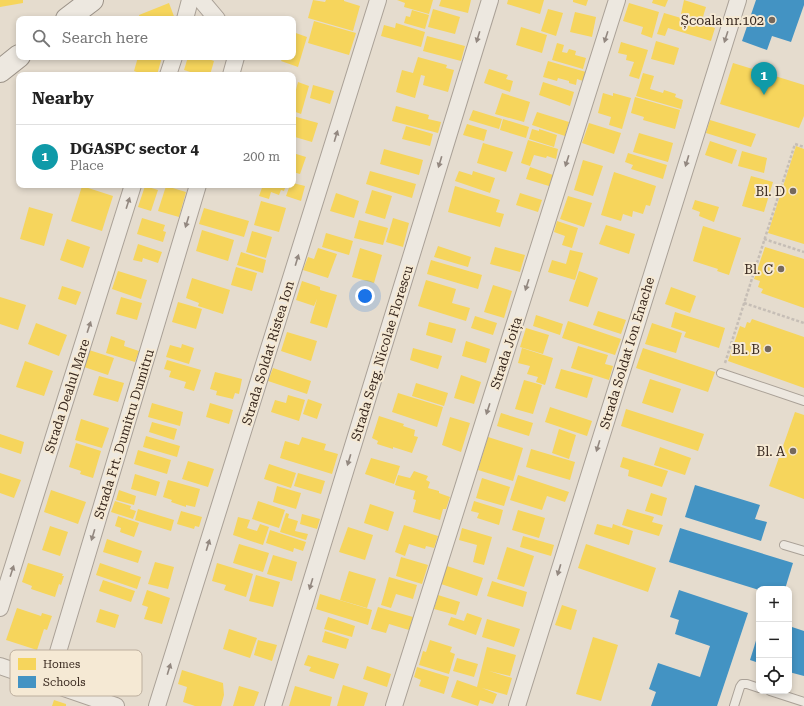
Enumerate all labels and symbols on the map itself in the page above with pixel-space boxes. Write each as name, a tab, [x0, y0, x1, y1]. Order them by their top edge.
place label: Școala nr.102	[681, 13, 764, 29]
marker: Școala nr.102	[767, 15, 777, 25]
one-way arrow	[475, 32, 481, 44]
one-way arrow	[603, 32, 609, 44]
one-way arrow	[723, 32, 729, 44]
pin: 1	[751, 62, 777, 95]
one-way arrow	[333, 130, 339, 142]
one-way arrow	[563, 155, 569, 167]
one-way arrow	[437, 156, 443, 168]
one-way arrow	[684, 156, 690, 168]
place label: Bl. D	[756, 184, 785, 199]
marker: Bl. D	[788, 186, 798, 196]
one-way arrow	[125, 196, 131, 208]
one-way arrow	[184, 217, 190, 229]
one-way arrow	[294, 254, 300, 266]
place label: Bl. C	[744, 262, 773, 277]
street label: Strada Serg. Nicolae Florescu	[348, 263, 416, 443]
marker: Bl. C	[776, 264, 786, 274]
street label: Strada Soldat Ion Enache	[597, 275, 657, 431]
street label: Strada Soldat Ristea Ion	[239, 278, 297, 427]
one-way arrow	[524, 279, 530, 291]
your location	[355, 286, 375, 306]
street label: Strada Joița	[487, 315, 526, 391]
one-way arrow	[86, 320, 92, 332]
street label: Strada Dealul Mare	[41, 337, 93, 455]
place label: Bl. B	[732, 342, 760, 357]
marker: Bl. B	[763, 344, 773, 354]
street label: Strada Frt. Dumitru Dumitru	[91, 347, 157, 521]
one-way arrow	[485, 403, 491, 415]
one-way arrow	[595, 440, 601, 452]
place label: Bl. A	[757, 444, 785, 459]
marker: Bl. A	[788, 446, 798, 456]
one-way arrow	[346, 454, 352, 466]
one-way arrow	[90, 529, 96, 541]
one-way arrow	[205, 538, 211, 550]
one-way arrow	[9, 564, 15, 576]
one-way arrow	[556, 564, 562, 576]
one-way arrow	[308, 578, 314, 590]
legend	[10, 650, 142, 696]
text: Homes	[43, 658, 80, 671]
one-way arrow	[166, 662, 172, 674]
text: Schools	[43, 676, 85, 689]

